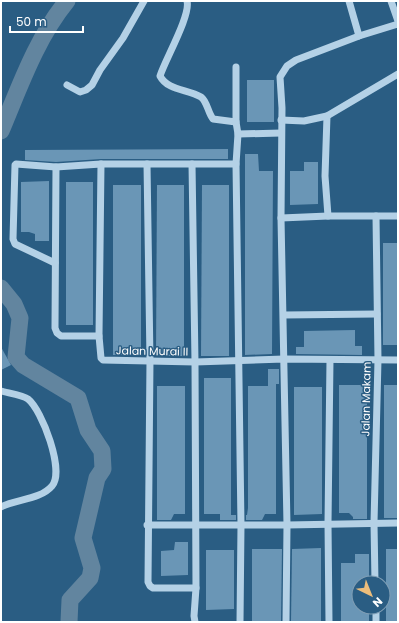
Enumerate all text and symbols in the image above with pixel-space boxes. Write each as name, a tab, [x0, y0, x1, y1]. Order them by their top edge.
scale bar	[10, 8, 83, 34]
text: 50 m	[16, 13, 47, 30]
street label: Jalan Murai II	[116, 342, 188, 360]
street label: Jalan Makam	[357, 361, 375, 437]
north arrow	[351, 575, 391, 615]
text: N	[369, 594, 386, 611]

